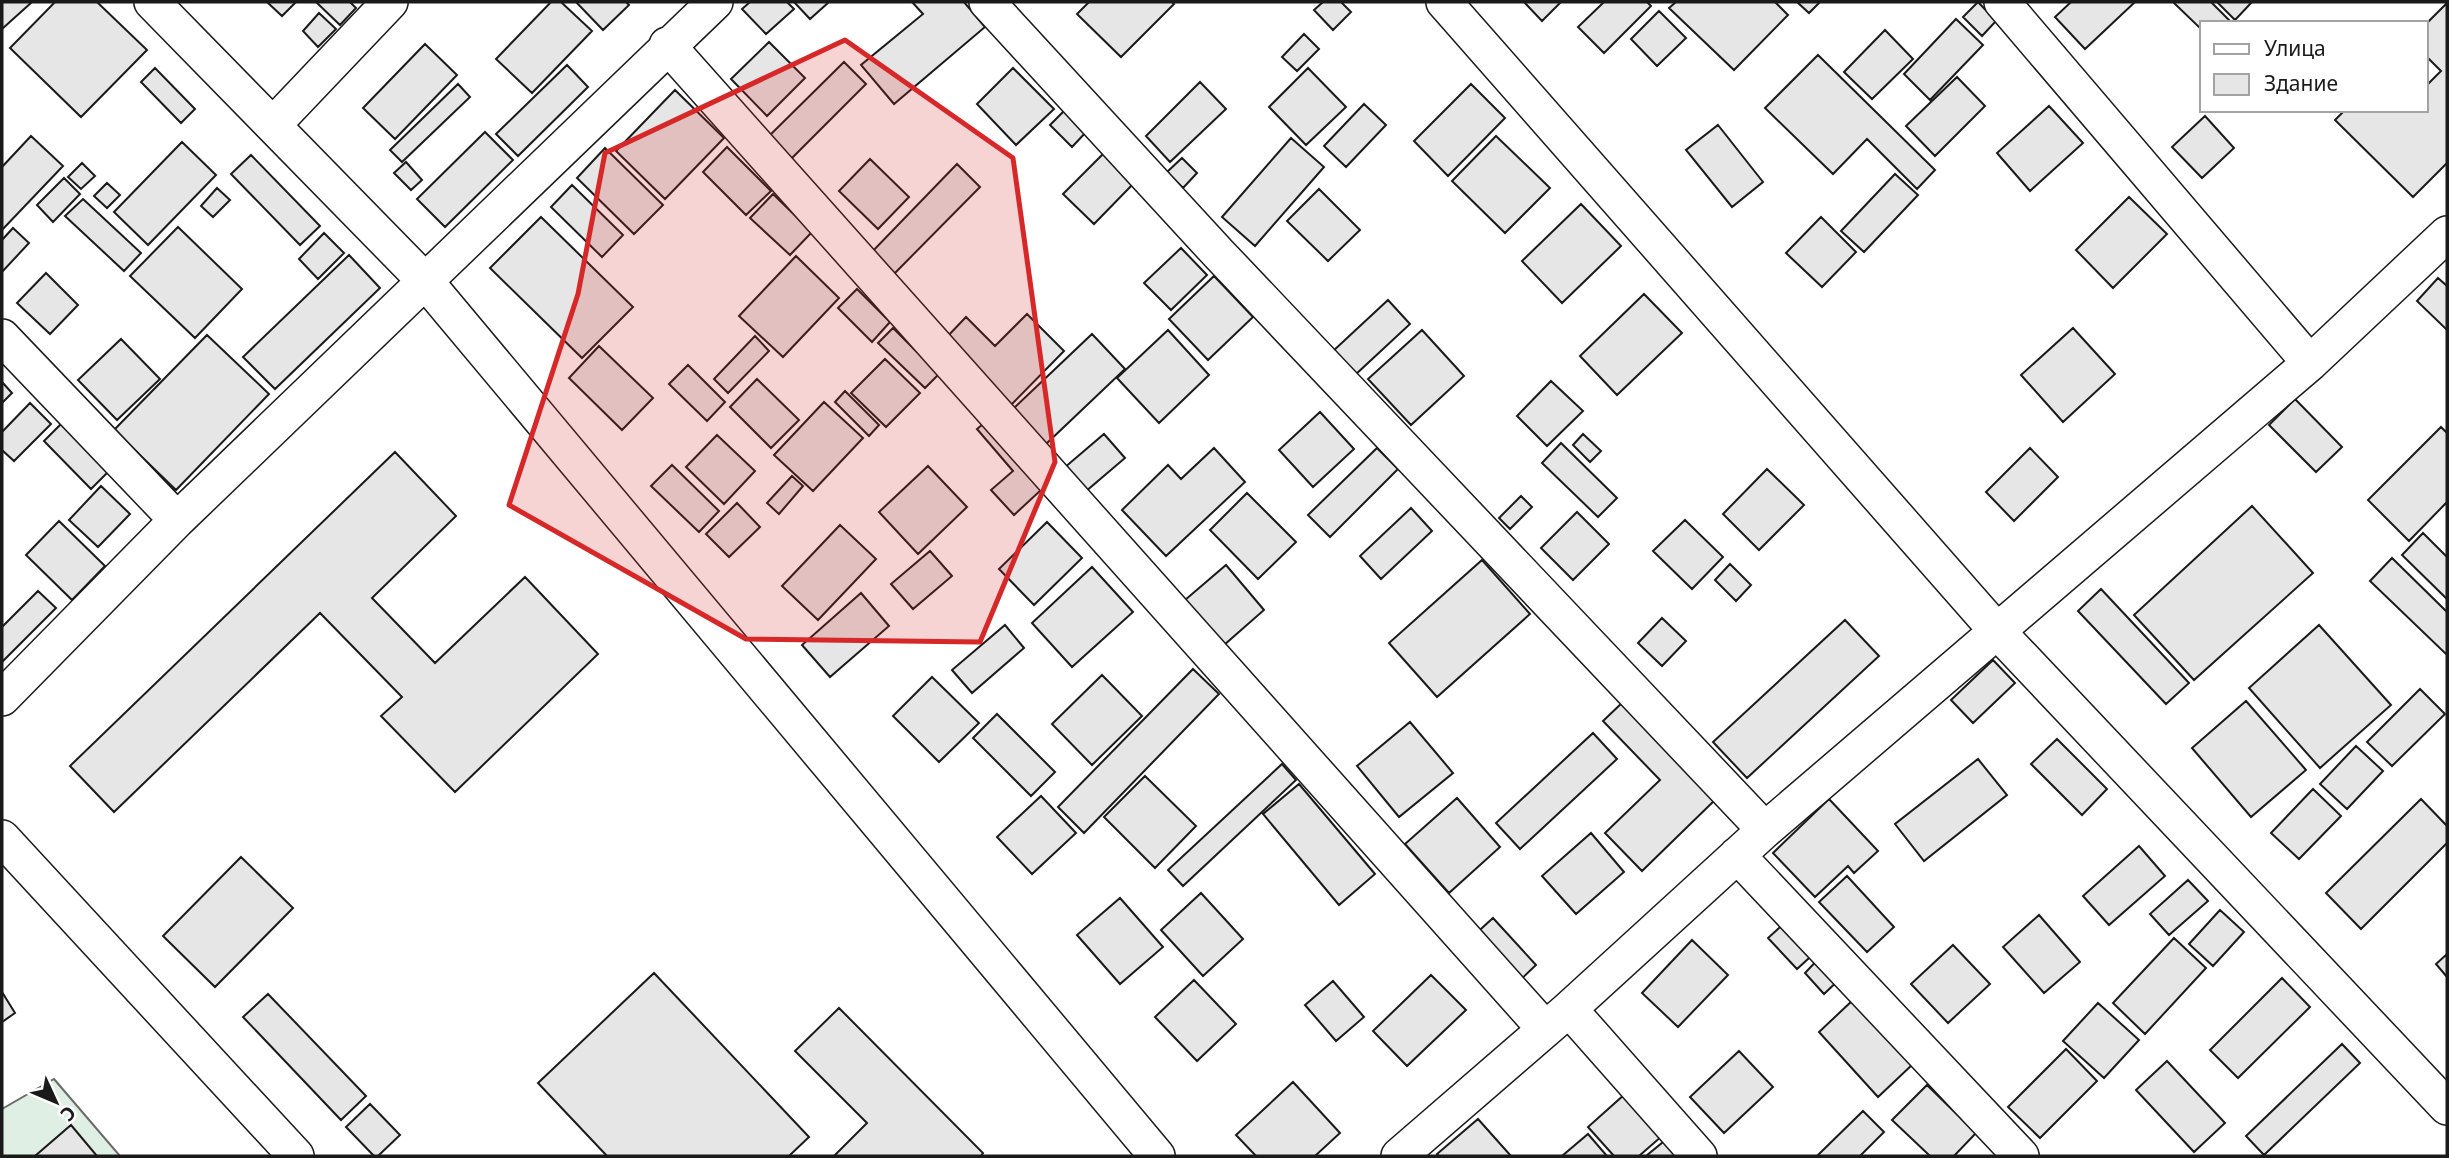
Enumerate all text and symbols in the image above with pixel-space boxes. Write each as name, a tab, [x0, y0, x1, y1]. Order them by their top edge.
legend	[2200, 21, 2428, 112]
text: Улица	[2264, 34, 2326, 62]
text: Здание	[2264, 69, 2338, 97]
north arrow	[21, 1067, 91, 1137]
text: С	[55, 1100, 82, 1127]

